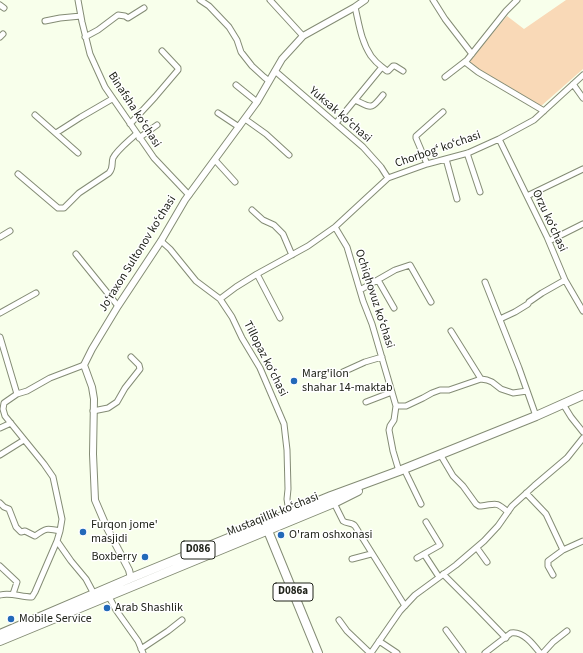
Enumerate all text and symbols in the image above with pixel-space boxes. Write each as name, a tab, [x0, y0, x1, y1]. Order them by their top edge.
street label: Binafsha koʻchasi	[104, 70, 164, 150]
street label: Yuksak koʻchasi	[306, 84, 374, 146]
street label: Chorbogʻ koʻchasi	[393, 129, 483, 171]
street label: Orzu koʻchasi	[528, 188, 570, 254]
street label: Joʻraxon Sultonov koʻchasi	[96, 193, 180, 315]
street label: Ochiqhovuz koʻchasi	[351, 248, 397, 350]
street label: Tillopaz koʻchasi	[240, 319, 290, 399]
place label: Marg'ilon shahar 14-maktab	[302, 367, 393, 395]
marker: Marg'ilon shahar 14-maktab	[289, 376, 299, 386]
street label: Mustaqillik koʻchasi	[225, 490, 321, 540]
place label: Furqon jome' masjidi	[91, 518, 158, 546]
marker: Furqon jome' masjidi	[78, 527, 88, 537]
place label: O'ram oshxonasi	[289, 528, 373, 542]
marker: O'ram oshxonasi	[276, 530, 286, 540]
road number: D086	[181, 541, 215, 559]
place label: Boxberry	[91, 550, 137, 564]
marker: Boxberry	[140, 552, 150, 562]
road number: D086a	[273, 583, 313, 601]
place label: Arab Shashlik	[115, 601, 183, 615]
marker: Arab Shashlik	[102, 603, 112, 613]
place label: Mobile Service	[19, 612, 92, 626]
marker: Mobile Service	[6, 614, 16, 624]

